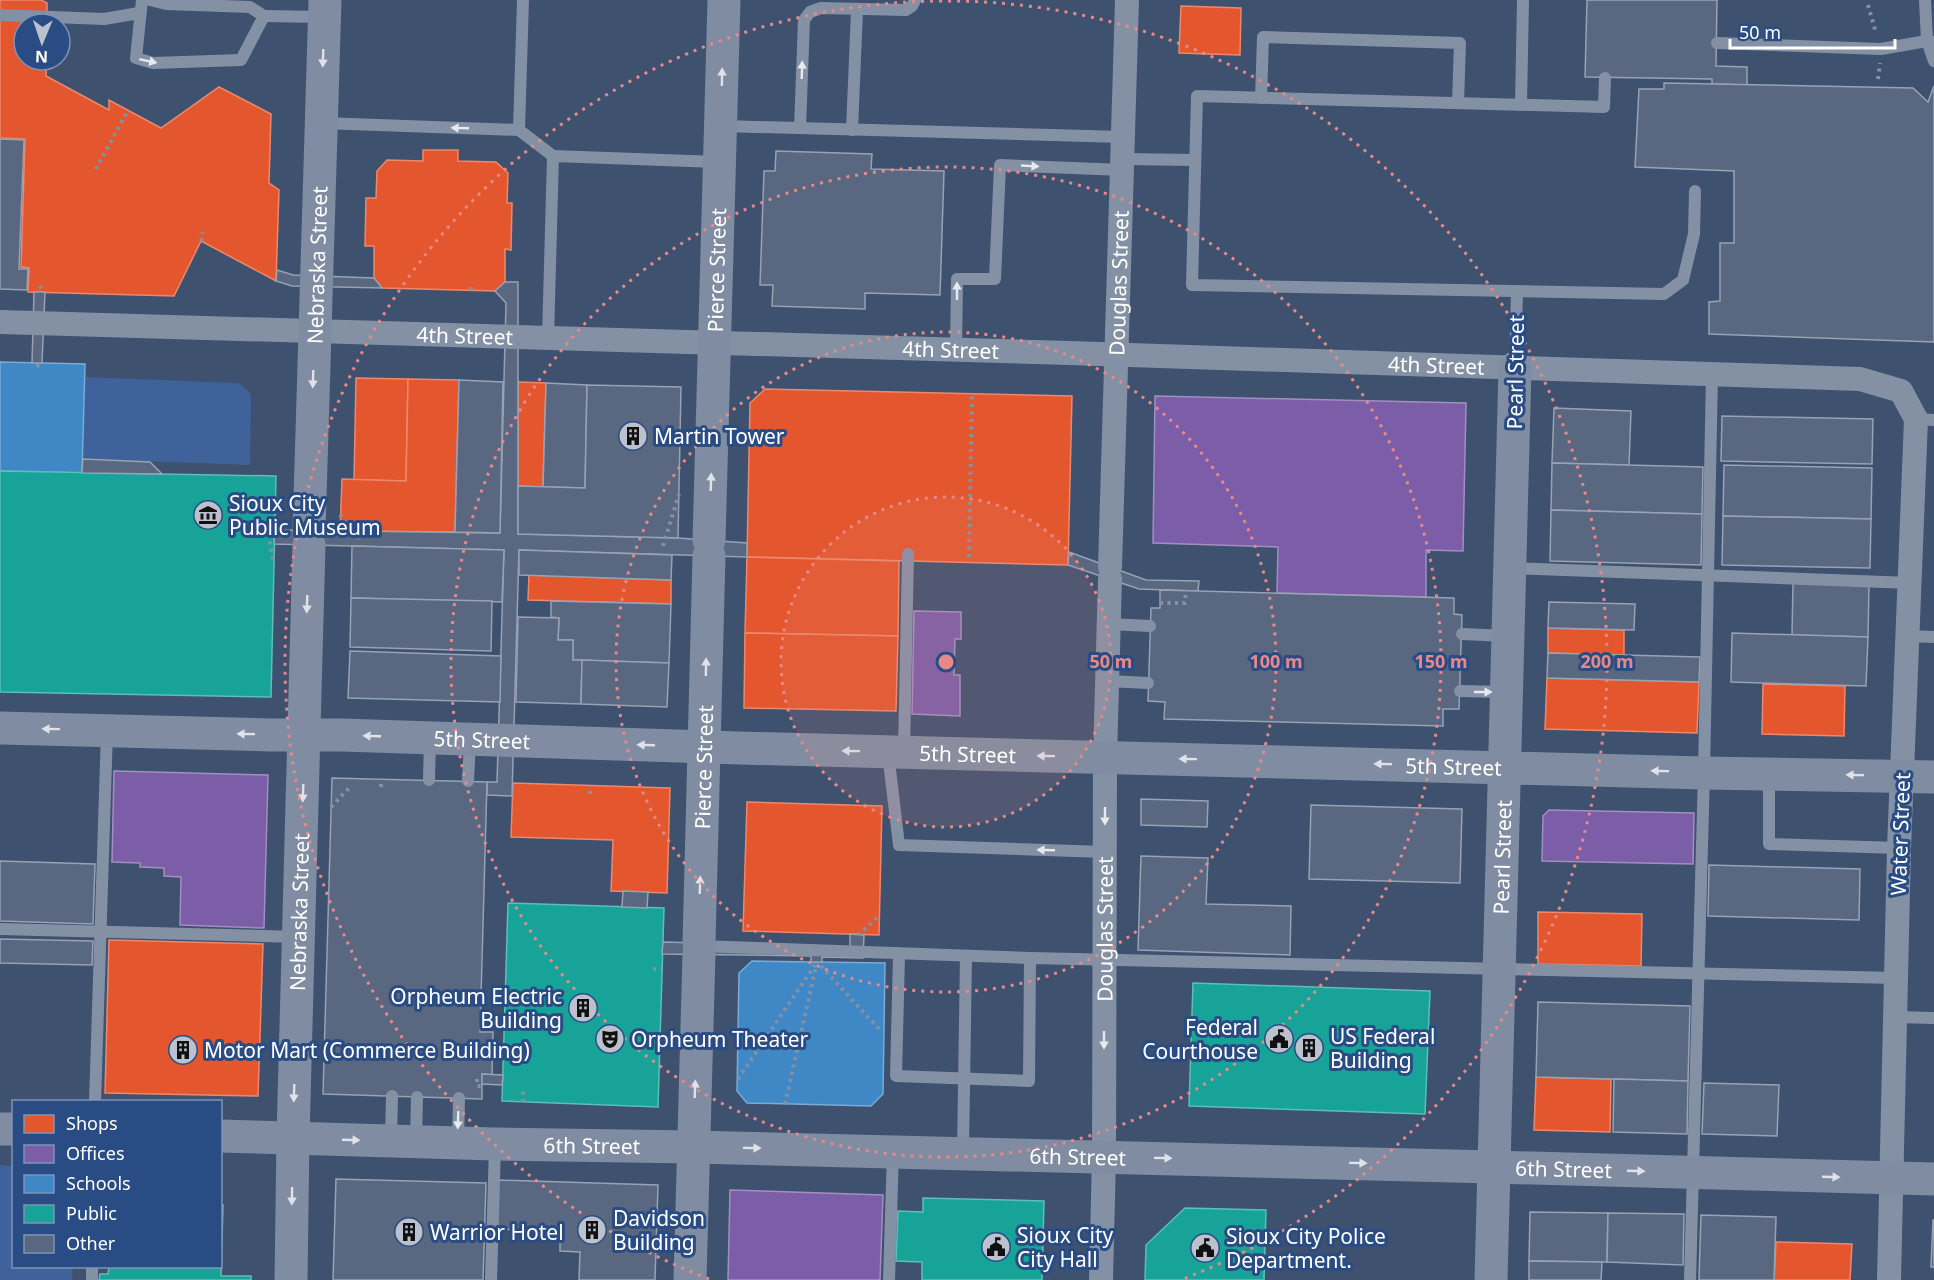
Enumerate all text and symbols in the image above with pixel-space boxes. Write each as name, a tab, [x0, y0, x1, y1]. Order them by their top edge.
north arrow	[12, 12, 72, 72]
scale bar	[1730, 12, 1895, 50]
text: 50 m	[1739, 20, 1781, 44]
text: N	[35, 46, 48, 68]
one-way arrow	[319, 49, 328, 68]
one-way arrow	[139, 57, 158, 66]
one-way arrow	[798, 60, 807, 79]
one-way arrow	[717, 68, 726, 87]
one-way arrow	[451, 123, 470, 132]
one-way arrow	[1021, 161, 1040, 170]
street label: Nebraska Street	[301, 185, 333, 345]
street label: Pierce Street	[701, 207, 732, 333]
street label: Douglas Street	[1102, 210, 1135, 356]
one-way arrow	[952, 282, 962, 301]
street label: Pearl Street	[1500, 314, 1530, 429]
street label: 4th Street	[416, 320, 514, 351]
street label: 4th Street	[902, 334, 1000, 365]
street label: 4th Street	[1388, 349, 1486, 381]
one-way arrow	[309, 370, 318, 389]
building icon: Martin Tower	[617, 420, 649, 452]
place label: Martin Tower	[654, 422, 785, 450]
one-way arrow	[706, 472, 716, 491]
place label: Sioux City Public Museum	[229, 489, 381, 541]
museum icon: Sioux City Public Museum	[192, 499, 224, 531]
one-way arrow	[303, 594, 312, 613]
text: 50 m	[1090, 649, 1132, 673]
text: 100 m	[1249, 649, 1303, 673]
text: 150 m	[1414, 649, 1468, 673]
text: 200 m	[1580, 649, 1634, 673]
centre of rings	[936, 652, 956, 672]
one-way arrow	[702, 658, 711, 677]
one-way arrow	[1474, 687, 1493, 697]
street label: Pierce Street	[688, 704, 719, 830]
street label: 5th Street	[433, 724, 531, 755]
one-way arrow	[41, 725, 60, 734]
one-way arrow	[236, 730, 255, 739]
one-way arrow	[362, 732, 381, 741]
street label: 5th Street	[919, 739, 1017, 769]
one-way arrow	[636, 740, 655, 750]
one-way arrow	[842, 746, 861, 755]
one-way arrow	[1037, 751, 1056, 760]
street label: 5th Street	[1405, 751, 1503, 782]
one-way arrow	[1178, 755, 1197, 764]
one-way arrow	[1373, 760, 1392, 769]
one-way arrow	[1650, 767, 1669, 776]
one-way arrow	[1845, 770, 1864, 780]
street label: Water Street	[1884, 772, 1916, 896]
one-way arrow	[299, 784, 308, 803]
street label: Pearl Street	[1487, 799, 1518, 915]
one-way arrow	[1100, 806, 1110, 825]
street label: Nebraska Street	[283, 832, 315, 991]
one-way arrow	[1037, 845, 1056, 855]
street label: Douglas Street	[1090, 856, 1119, 1002]
one-way arrow	[696, 875, 705, 894]
place label: Orpheum Electric Building	[390, 982, 562, 1034]
building icon: Orpheum Electric Building	[567, 992, 599, 1024]
place label: Federal Courthouse	[1142, 1013, 1258, 1065]
place label: US Federal Building	[1330, 1022, 1435, 1074]
theatre icon: Orpheum Theater	[594, 1023, 626, 1055]
public building icon: Federal Courthouse	[1263, 1023, 1295, 1055]
place label: Orpheum Theater	[631, 1025, 809, 1053]
one-way arrow	[1099, 1030, 1109, 1049]
building icon: US Federal Building	[1293, 1032, 1325, 1064]
building icon: Motor Mart (Commerce Building)	[167, 1034, 199, 1066]
place label: Motor Mart (Commerce Building)	[204, 1036, 530, 1064]
one-way arrow	[690, 1079, 700, 1098]
one-way arrow	[290, 1084, 299, 1103]
legend	[12, 1100, 222, 1268]
text: Shops	[66, 1111, 118, 1135]
one-way arrow	[454, 1111, 463, 1130]
street label: 6th Street	[543, 1131, 641, 1160]
one-way arrow	[342, 1135, 361, 1144]
text: Offices	[66, 1141, 125, 1165]
street label: 6th Street	[1029, 1141, 1127, 1172]
one-way arrow	[742, 1144, 761, 1153]
one-way arrow	[1153, 1154, 1172, 1163]
street label: 6th Street	[1515, 1154, 1613, 1184]
one-way arrow	[1348, 1158, 1367, 1168]
one-way arrow	[1627, 1166, 1646, 1176]
text: Schools	[66, 1171, 131, 1195]
one-way arrow	[1822, 1172, 1841, 1181]
one-way arrow	[287, 1186, 297, 1205]
text: Public	[66, 1201, 117, 1225]
place label: Davidson Building	[613, 1204, 705, 1256]
building icon: Davidson Building	[576, 1214, 608, 1246]
building icon: Warrior Hotel	[393, 1216, 425, 1248]
place label: Warrior Hotel	[430, 1218, 564, 1246]
place label: Sioux City City Hall	[1017, 1221, 1113, 1273]
place label: Sioux City Police Department.	[1226, 1222, 1386, 1274]
text: Other	[66, 1231, 116, 1255]
public building icon: Sioux City City Hall	[980, 1231, 1012, 1263]
public building icon: Sioux City Police Department.	[1189, 1232, 1221, 1264]

